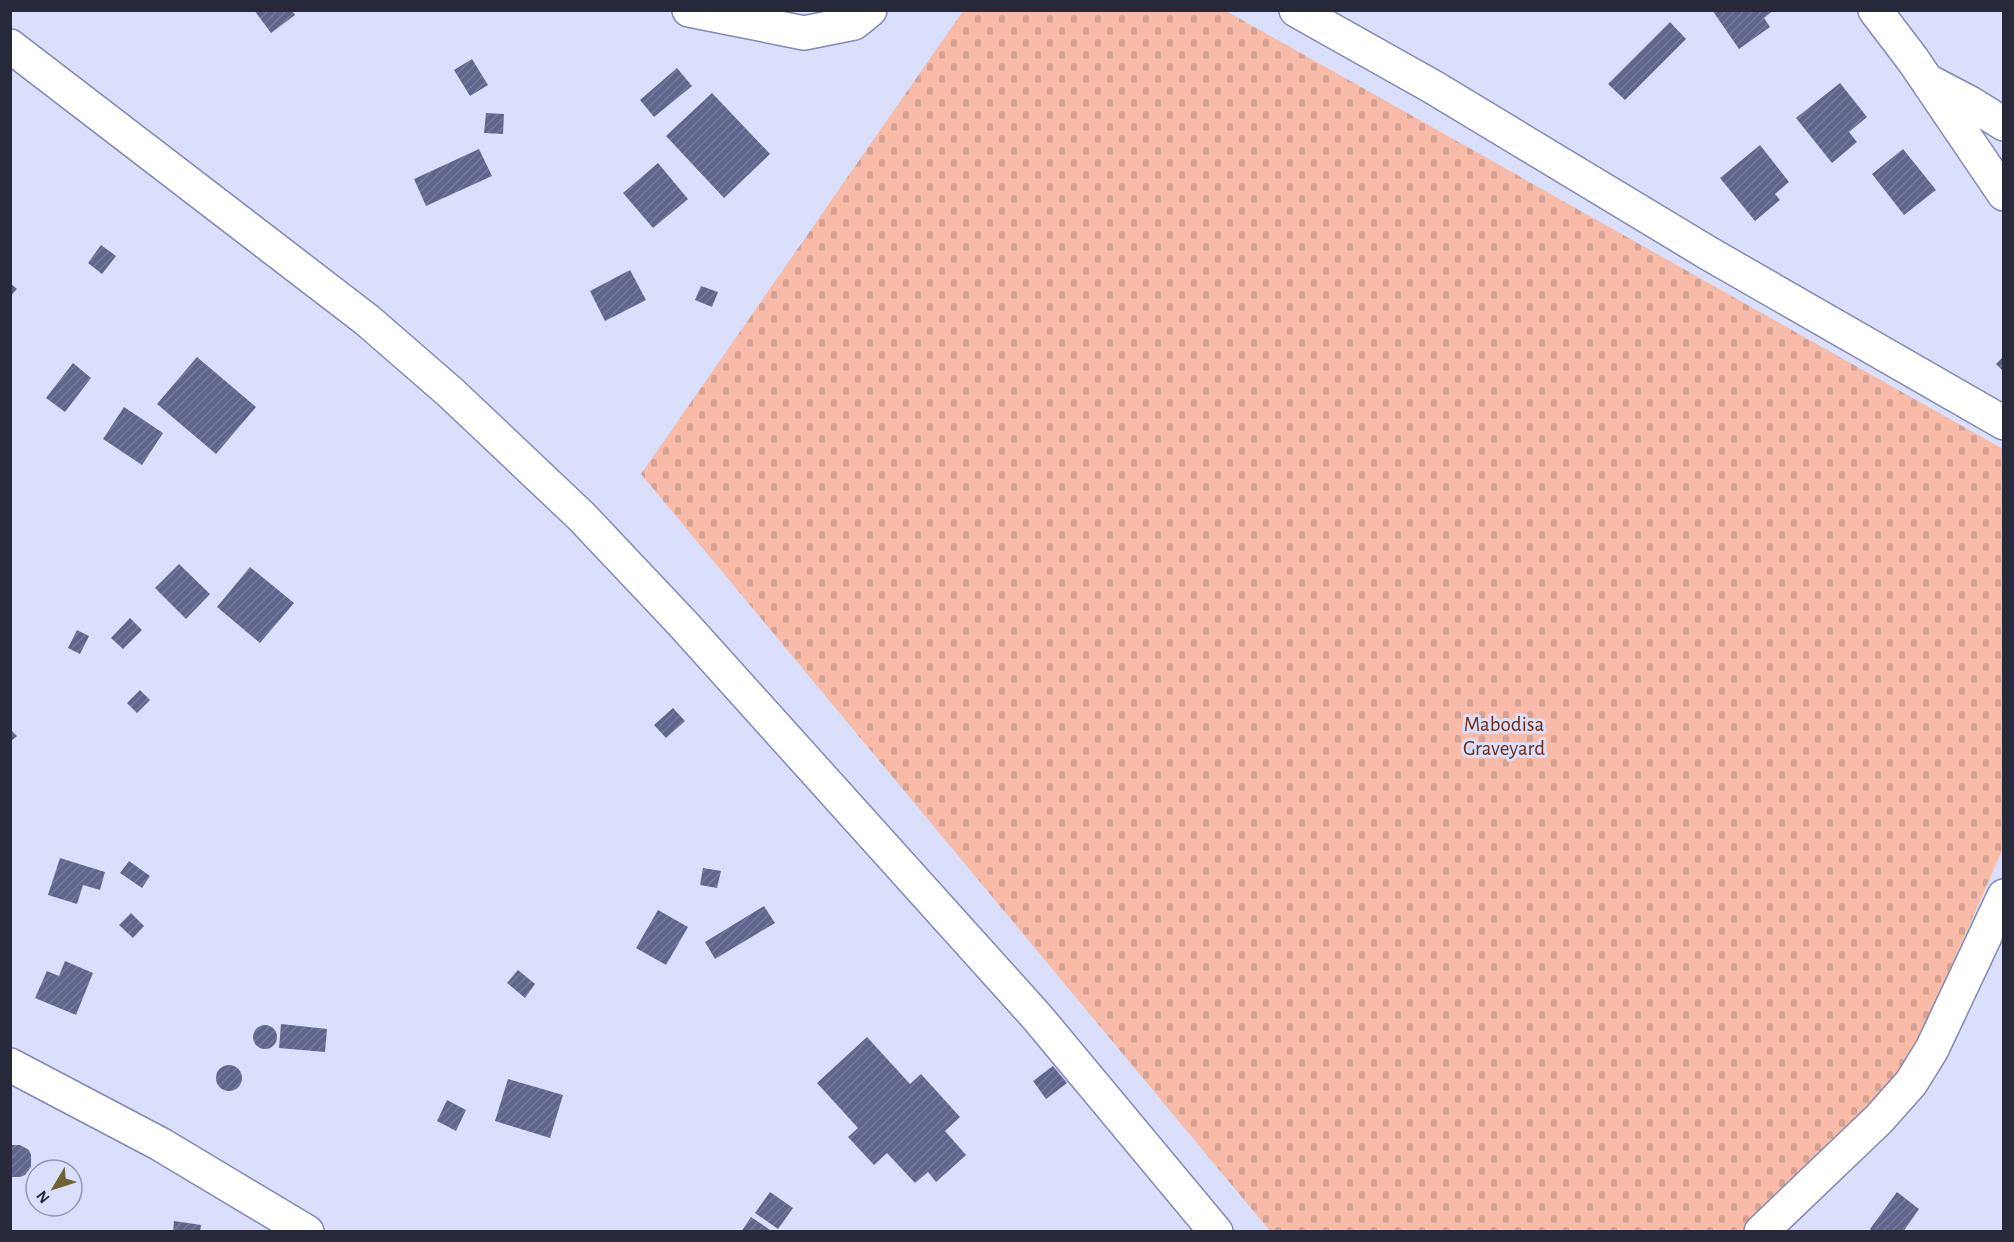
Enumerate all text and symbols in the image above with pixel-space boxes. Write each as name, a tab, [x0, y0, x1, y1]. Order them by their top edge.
park label: Mabodisa Graveyard	[1463, 714, 1545, 759]
north arrow	[24, 1158, 84, 1218]
text: N	[33, 1187, 53, 1206]

